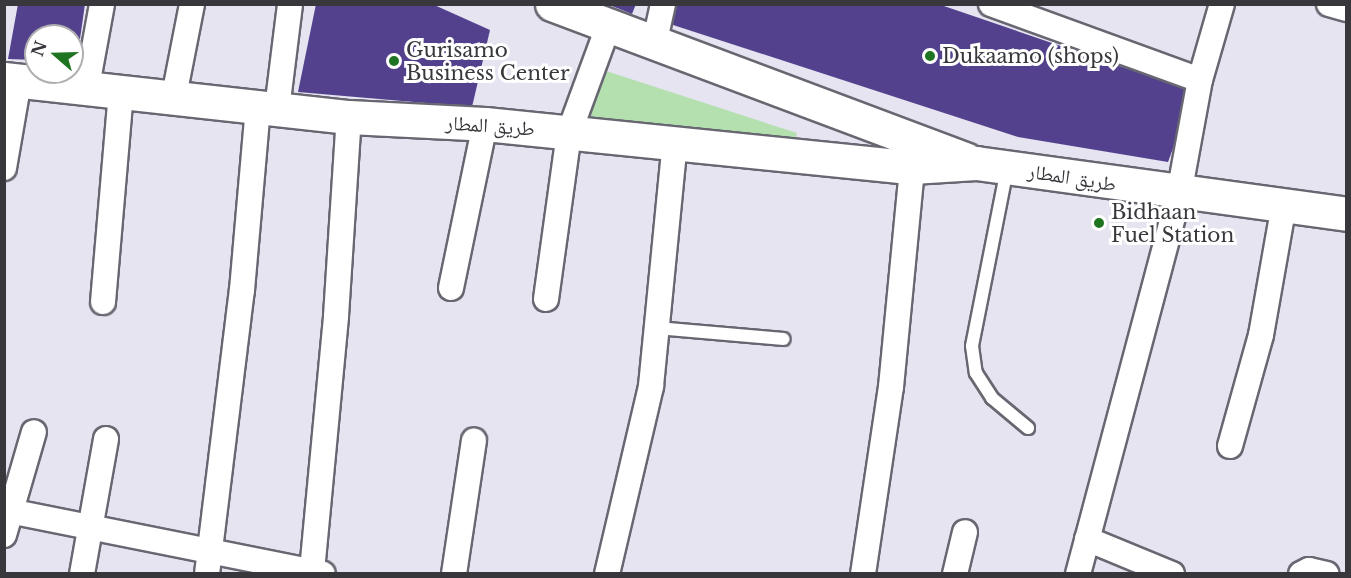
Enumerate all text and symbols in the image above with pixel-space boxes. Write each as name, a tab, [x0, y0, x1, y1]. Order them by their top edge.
north arrow	[24, 24, 84, 84]
text: N	[27, 38, 51, 59]
place label: Gurisamo Business Center	[406, 38, 570, 85]
place label: Dukaamo (shops)	[942, 44, 1119, 68]
marker: Dukaamo (shops)	[923, 49, 937, 63]
marker: Gurisamo Business Center	[387, 54, 401, 68]
street label: طريق المطار	[445, 111, 535, 141]
street label: طريق المطار	[1026, 159, 1118, 197]
place label: Bidhaan Fuel Station	[1111, 200, 1234, 247]
marker: Bidhaan Fuel Station	[1092, 216, 1106, 230]

